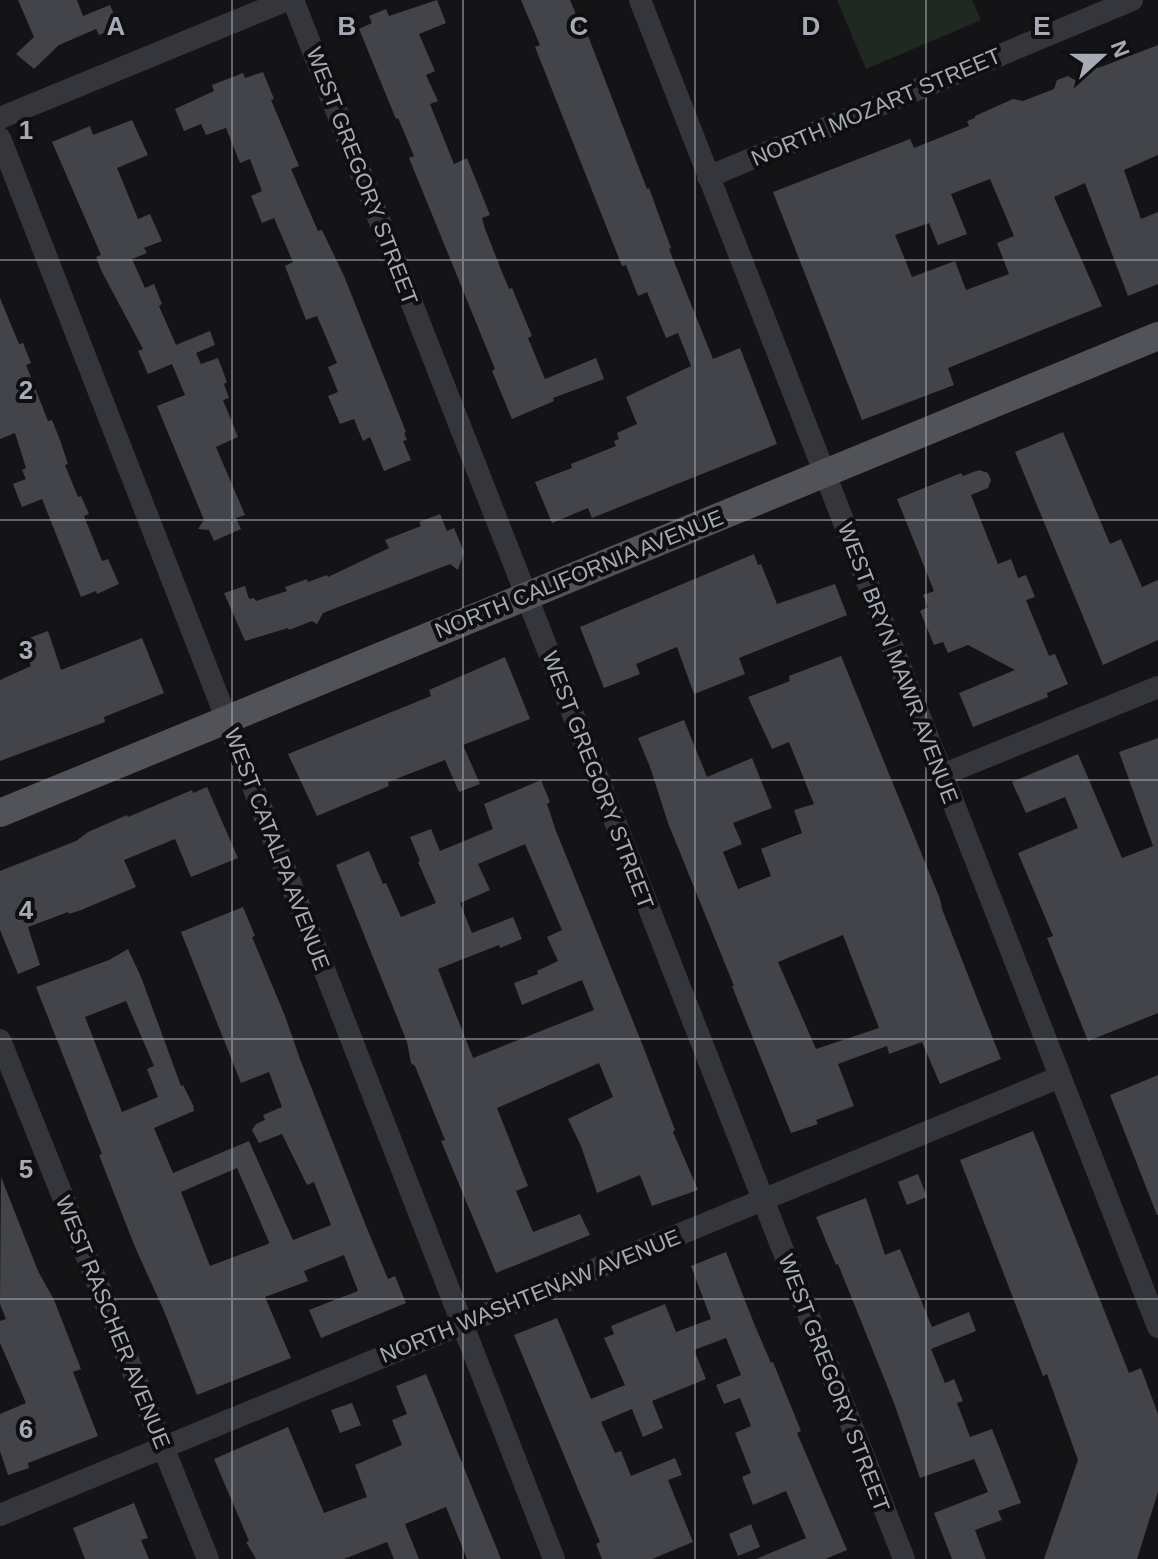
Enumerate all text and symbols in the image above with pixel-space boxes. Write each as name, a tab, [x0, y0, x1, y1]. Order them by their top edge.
text: A	[107, 11, 126, 41]
text: B	[338, 11, 356, 41]
text: C	[570, 11, 589, 41]
text: D	[802, 11, 820, 41]
text: E	[1033, 11, 1051, 41]
north arrow	[1062, 16, 1142, 96]
text: N	[1106, 37, 1135, 61]
street label: NORTH MOZART STREET	[747, 43, 1005, 171]
street label: WEST GREGORY STREET	[301, 44, 423, 308]
text: 1	[19, 115, 33, 145]
text: 2	[19, 375, 33, 405]
street label: NORTH CALIFORNIA AVENUE	[431, 505, 727, 643]
street label: WEST BRYN MAWR AVENUE	[833, 519, 963, 807]
text: 3	[19, 635, 33, 665]
street label: WEST GREGORY STREET	[537, 648, 659, 912]
street label: WEST CATALPA AVENUE	[219, 724, 335, 974]
text: 4	[19, 895, 34, 925]
text: 5	[19, 1154, 33, 1184]
street label: WEST RASCHER AVENUE	[51, 1192, 175, 1452]
street label: NORTH WASHTENAW AVENUE	[376, 1224, 684, 1368]
street label: WEST GREGORY STREET	[773, 1251, 895, 1515]
text: 6	[19, 1414, 33, 1444]

